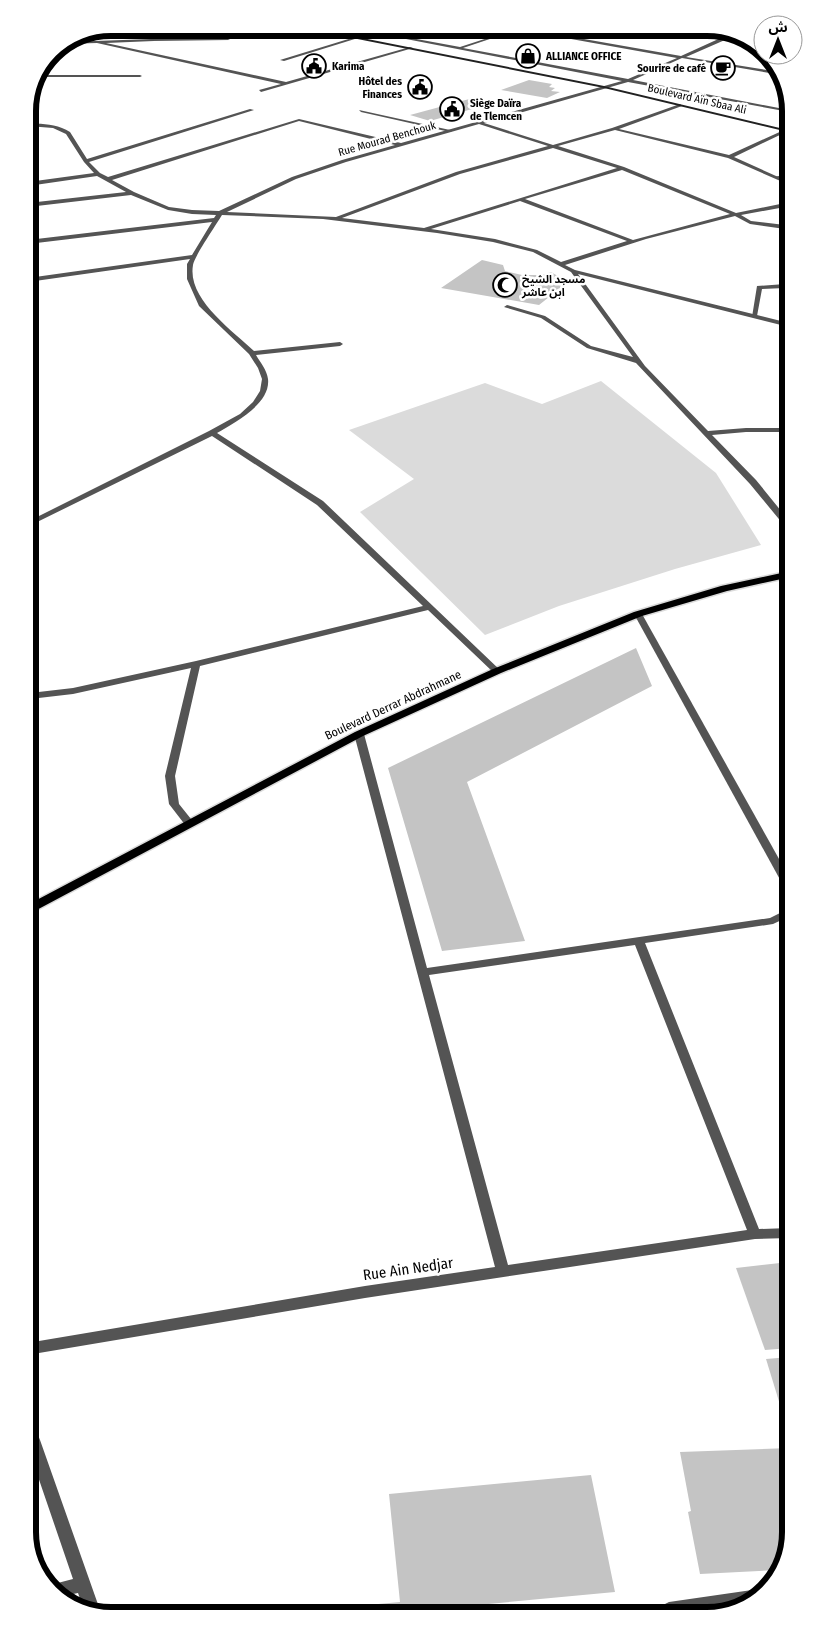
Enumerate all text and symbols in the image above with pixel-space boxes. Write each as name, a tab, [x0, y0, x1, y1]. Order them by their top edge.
north arrow	[753, 15, 803, 65]
text: ش	[768, 19, 788, 36]
shop icon: ALLIANCE OFFICE	[515, 43, 541, 69]
place label: ALLIANCE OFFICE	[545, 50, 622, 63]
public building icon: Karima	[301, 53, 327, 79]
cafe icon: Sourire de café	[710, 55, 736, 81]
place label: Karima	[332, 60, 365, 73]
place label: Sourire de café	[637, 62, 706, 75]
public building icon: Hôtel des Finances	[407, 74, 433, 100]
place label: Hôtel des Finances	[359, 75, 402, 101]
street label: Boulevard Aïn Sbaa Ali	[646, 81, 748, 117]
public building icon: Siège Daïra de Tlemcen	[439, 96, 465, 122]
place label: Siège Daïra de Tlemcen	[470, 97, 522, 123]
street label: Rue Mourad Benchouk	[337, 119, 438, 159]
mosque icon: مسجد الشيخ ابن عاشر	[492, 272, 518, 298]
place label: مسجد الشيخ ابن عاشر	[521, 273, 585, 299]
street label: Boulevard Derrar Abdrahmane	[323, 667, 463, 743]
street label: Rue Ain Nedjar	[362, 1254, 455, 1284]

